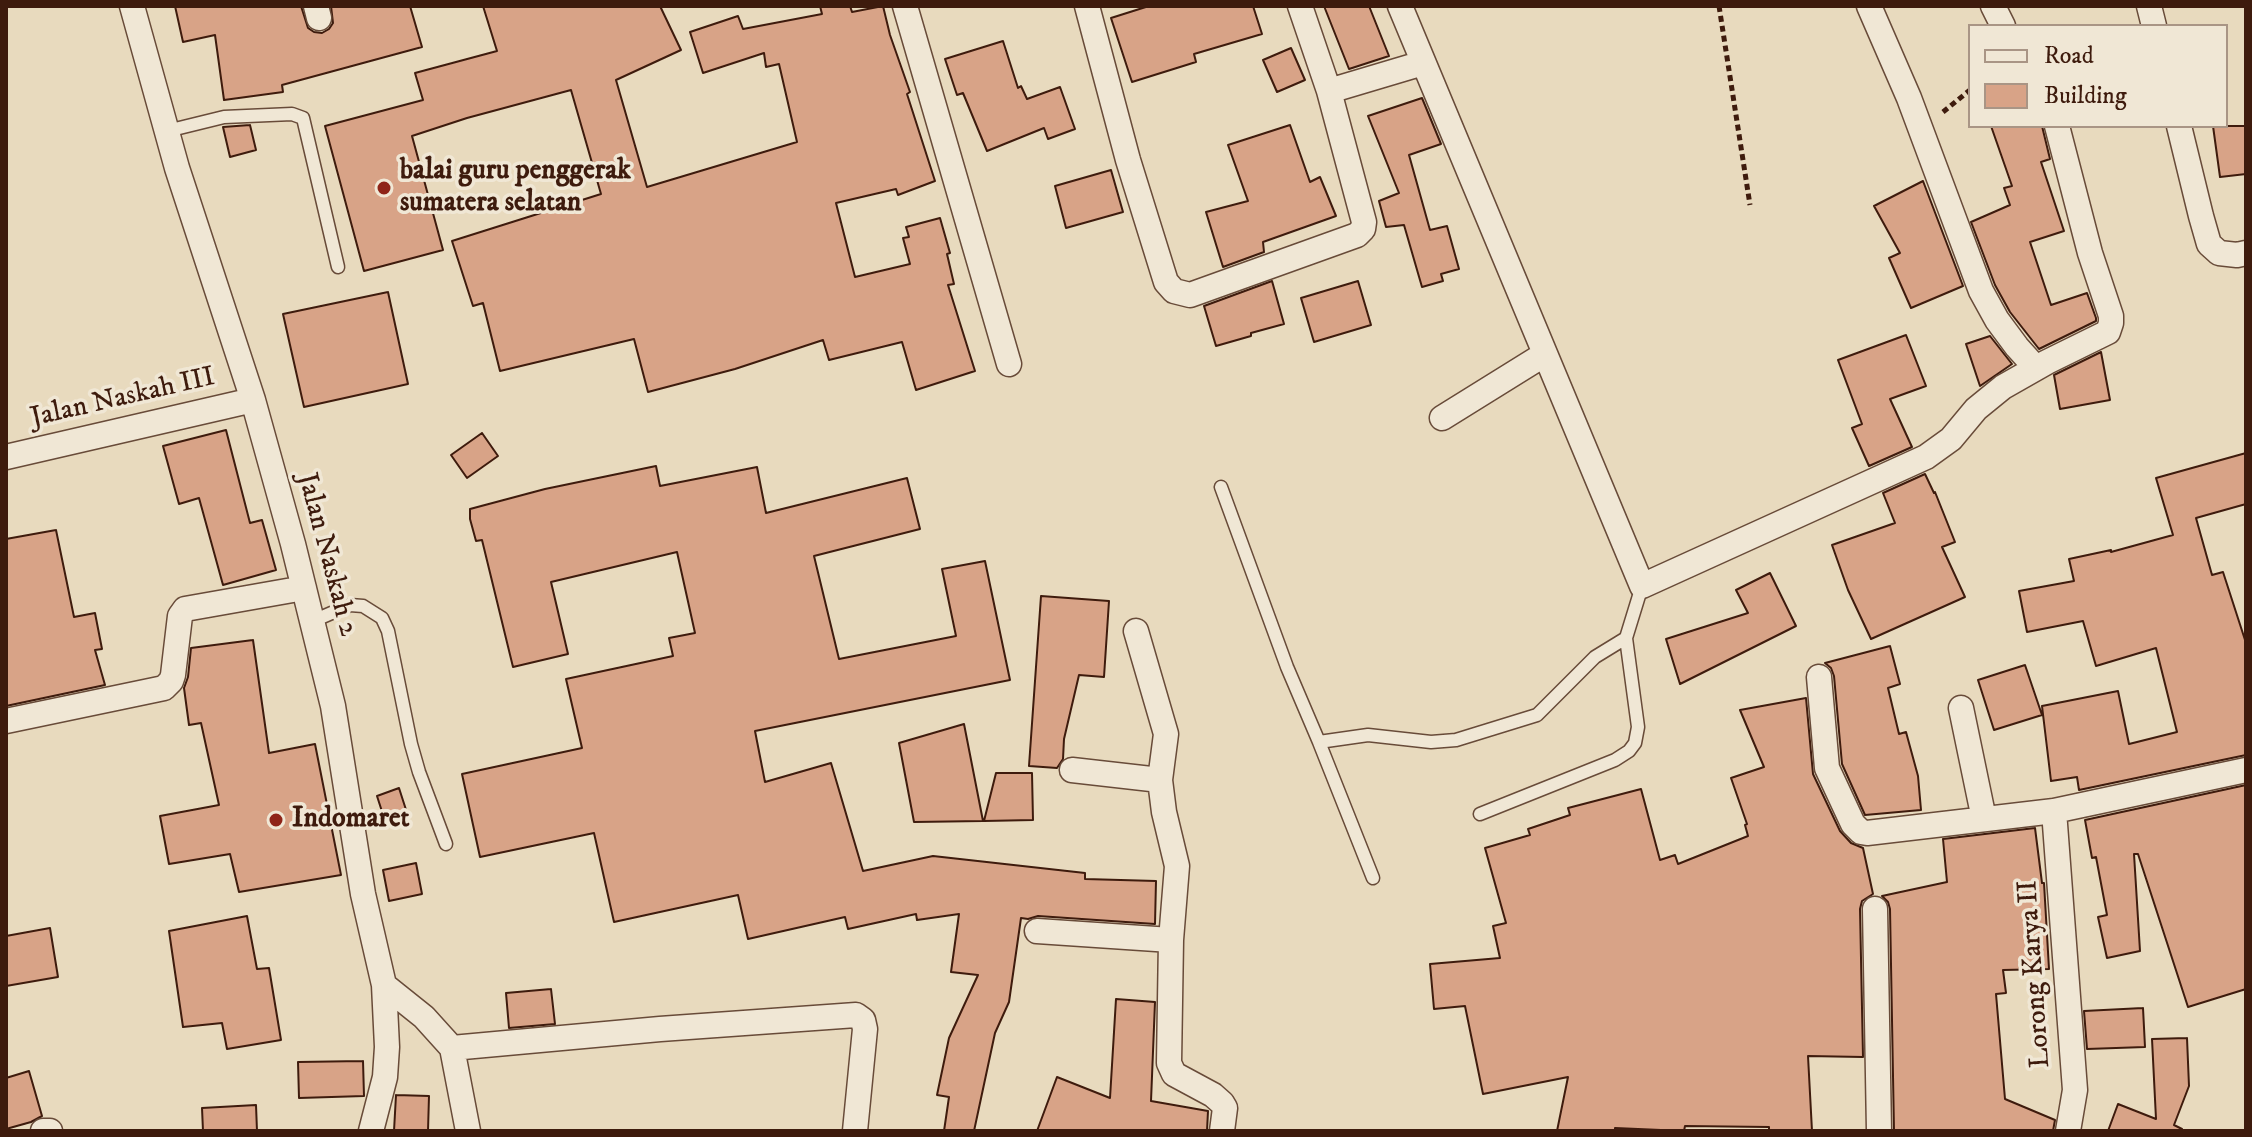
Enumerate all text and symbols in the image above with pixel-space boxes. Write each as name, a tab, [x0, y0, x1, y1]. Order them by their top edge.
legend	[1968, 24, 2228, 128]
text: Road	[2044, 41, 2094, 71]
text: Building	[2044, 81, 2127, 111]
place label: balai guru penggerak sumatera selatan	[400, 155, 631, 221]
marker: balai guru penggerak sumatera selatan	[375, 179, 393, 197]
street label: Jalan Naskah III	[28, 361, 218, 437]
street label: Jalan Naskah 2	[288, 470, 364, 640]
place label: Indomaret	[292, 803, 410, 837]
marker: Indomaret	[267, 811, 285, 829]
street label: Lorong Karya II	[2013, 879, 2059, 1069]

